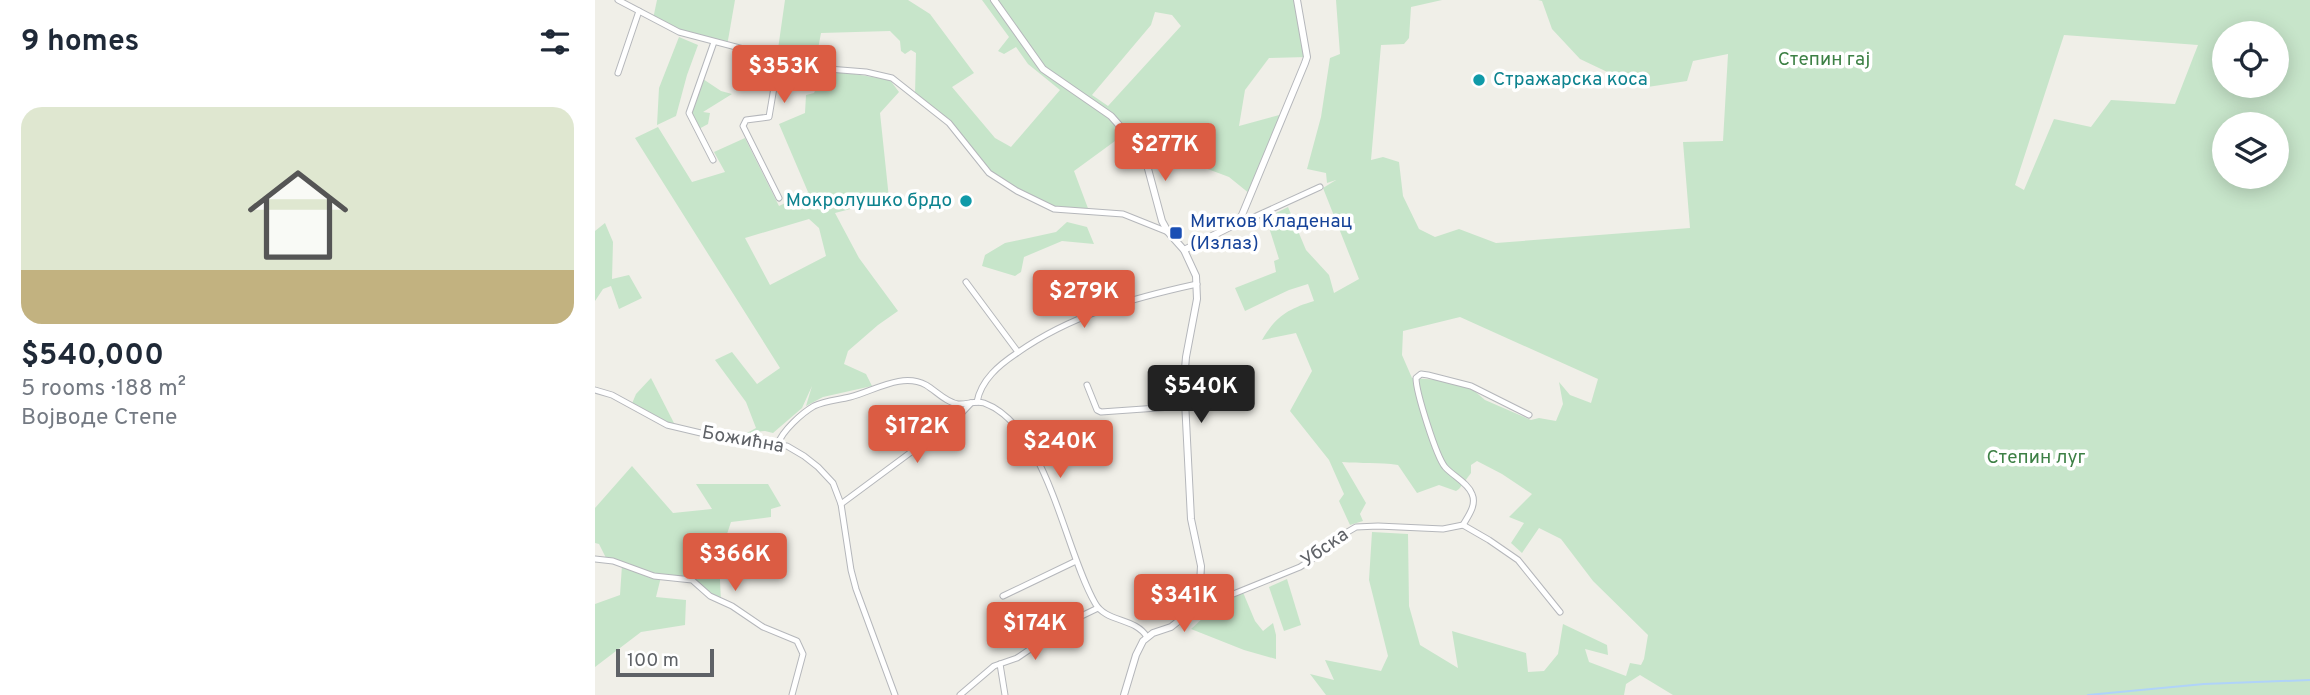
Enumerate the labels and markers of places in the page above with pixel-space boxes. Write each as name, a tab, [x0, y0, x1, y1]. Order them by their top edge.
pin: $353K	[735, 46, 833, 105]
place label: Стражарска коса	[1493, 68, 1648, 92]
marker: Стражарска коса	[1471, 72, 1487, 88]
pin: $277K	[1116, 124, 1214, 183]
place label: Мокролушко брдо	[786, 189, 952, 213]
marker: Мокролушко брдо	[958, 193, 974, 209]
place label: Митков Кладенац (Излаз)	[1190, 210, 1353, 256]
marker: Митков Кладенац (Излаз)	[1168, 225, 1184, 241]
pin: $279K	[1035, 270, 1133, 330]
pin: $540K	[1152, 366, 1250, 425]
pin: $172K	[868, 406, 966, 465]
pin: $240K	[1011, 420, 1109, 480]
pin: $366K	[686, 534, 784, 593]
pin: $341K	[1135, 574, 1233, 634]
pin: $174K	[986, 602, 1084, 662]

